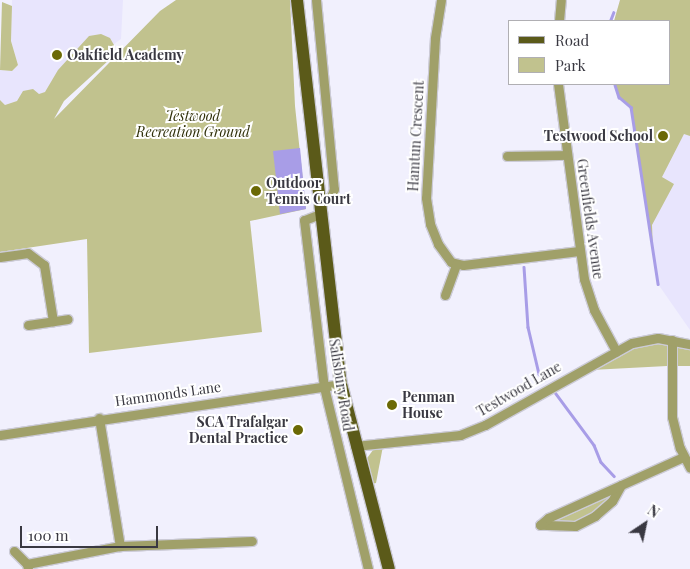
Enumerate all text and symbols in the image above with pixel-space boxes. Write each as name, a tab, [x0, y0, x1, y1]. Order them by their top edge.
legend	[508, 20, 670, 85]
text: Road	[555, 30, 589, 50]
place label: Oakfield Academy	[67, 47, 184, 63]
marker: Oakfield Academy	[51, 49, 63, 61]
text: Park	[555, 55, 586, 75]
street label: Hamtun Crescent	[405, 80, 427, 192]
park label: Testwood Recreation Ground	[136, 108, 250, 140]
place label: Testwood School	[544, 128, 653, 144]
marker: Testwood School	[657, 130, 669, 142]
street label: Greenfields Avenue	[573, 157, 607, 281]
place label: Outdoor Tennis Court	[266, 175, 351, 208]
marker: Outdoor Tennis Court	[250, 185, 262, 197]
street label: Salisbury Road	[325, 337, 357, 433]
street label: Testwood Lane	[474, 358, 564, 420]
street label: Hammonds Lane	[114, 378, 222, 410]
place label: Penman House	[402, 389, 455, 422]
marker: Penman House	[386, 399, 398, 411]
place label: SCA Trafalgar Dental Practice	[189, 414, 288, 447]
marker: SCA Trafalgar Dental Practice	[292, 424, 304, 436]
north arrow	[620, 499, 670, 549]
text: N	[644, 500, 663, 522]
scale bar	[22, 516, 160, 548]
text: 100 m	[28, 525, 69, 545]

